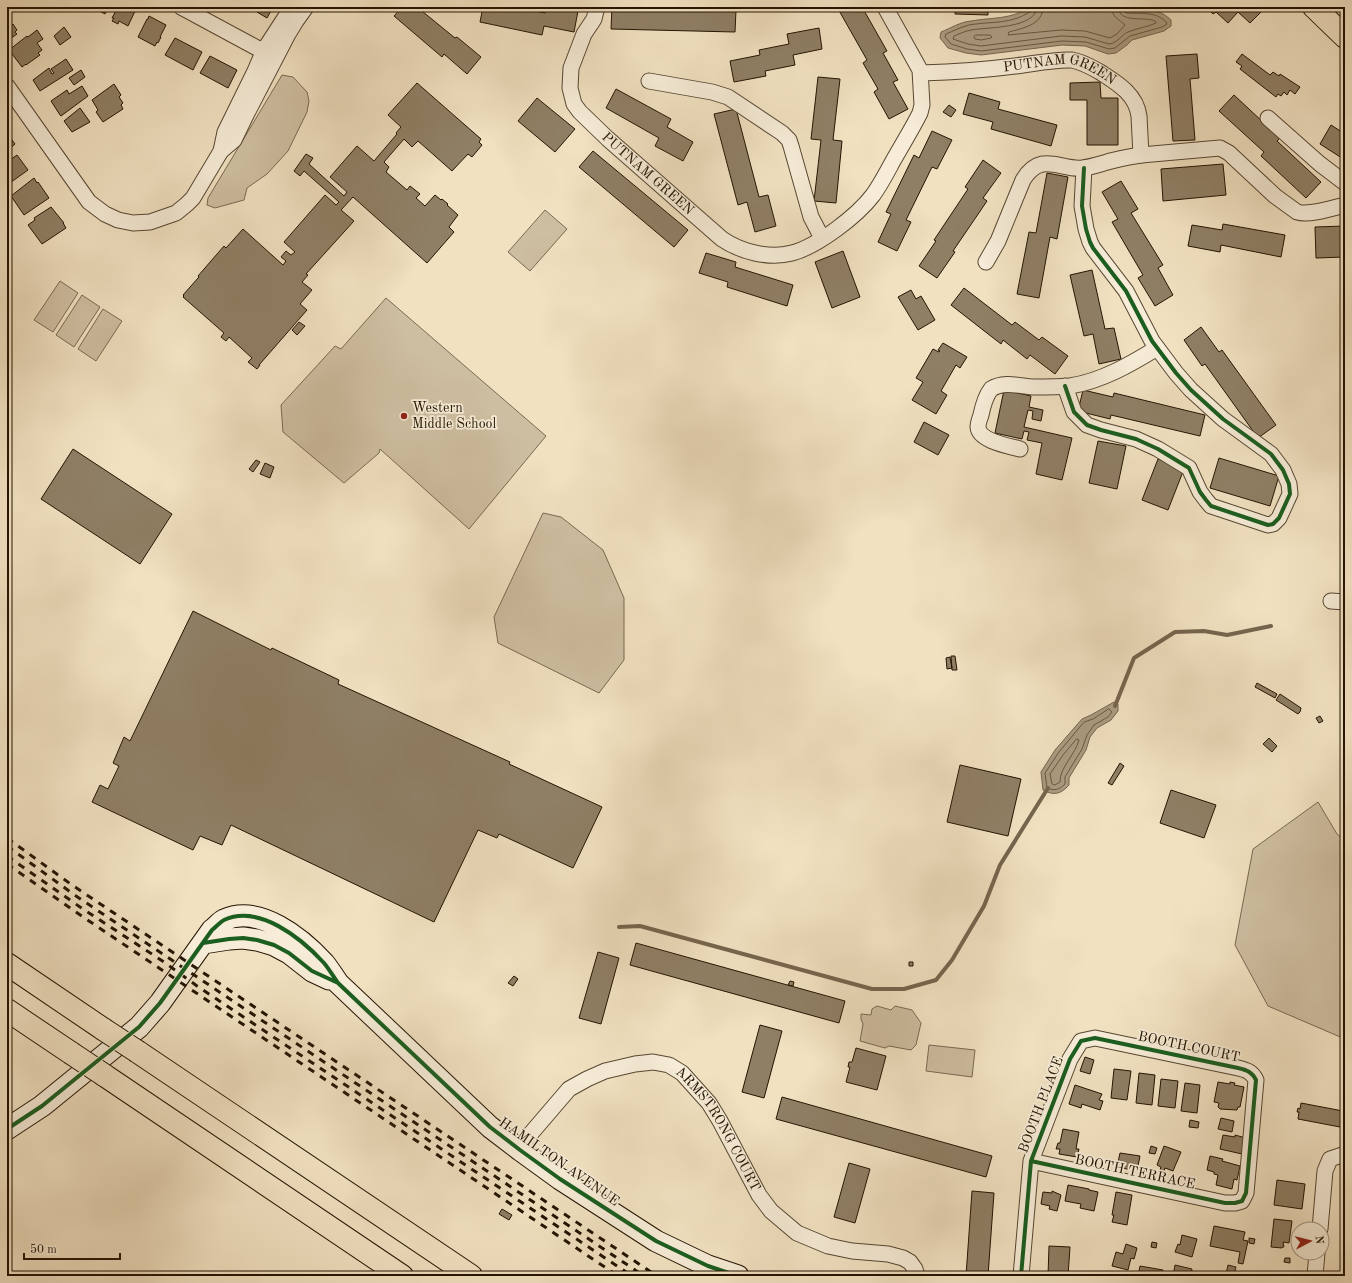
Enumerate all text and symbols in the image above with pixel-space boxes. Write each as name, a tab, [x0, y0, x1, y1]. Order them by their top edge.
street label: PUTNAM GREEN	[1002, 53, 1118, 87]
street label: PUTNAM GREEN	[599, 130, 696, 218]
place label: Western Middle School	[412, 401, 497, 431]
marker: Western Middle School	[399, 411, 409, 421]
street label: BOOTH COURT	[1137, 1029, 1241, 1065]
street label: BOOTH PLACE	[1016, 1055, 1066, 1155]
street label: ARMSTRONG COURT	[673, 1064, 763, 1193]
street label: HAMILTON AVENUE	[496, 1115, 622, 1209]
street label: BOOTH TERRACE	[1073, 1152, 1197, 1192]
north arrow	[1290, 1221, 1330, 1261]
scale bar	[24, 1235, 120, 1261]
text: N	[1312, 1235, 1324, 1245]
text: 50 m	[30, 1243, 57, 1256]

